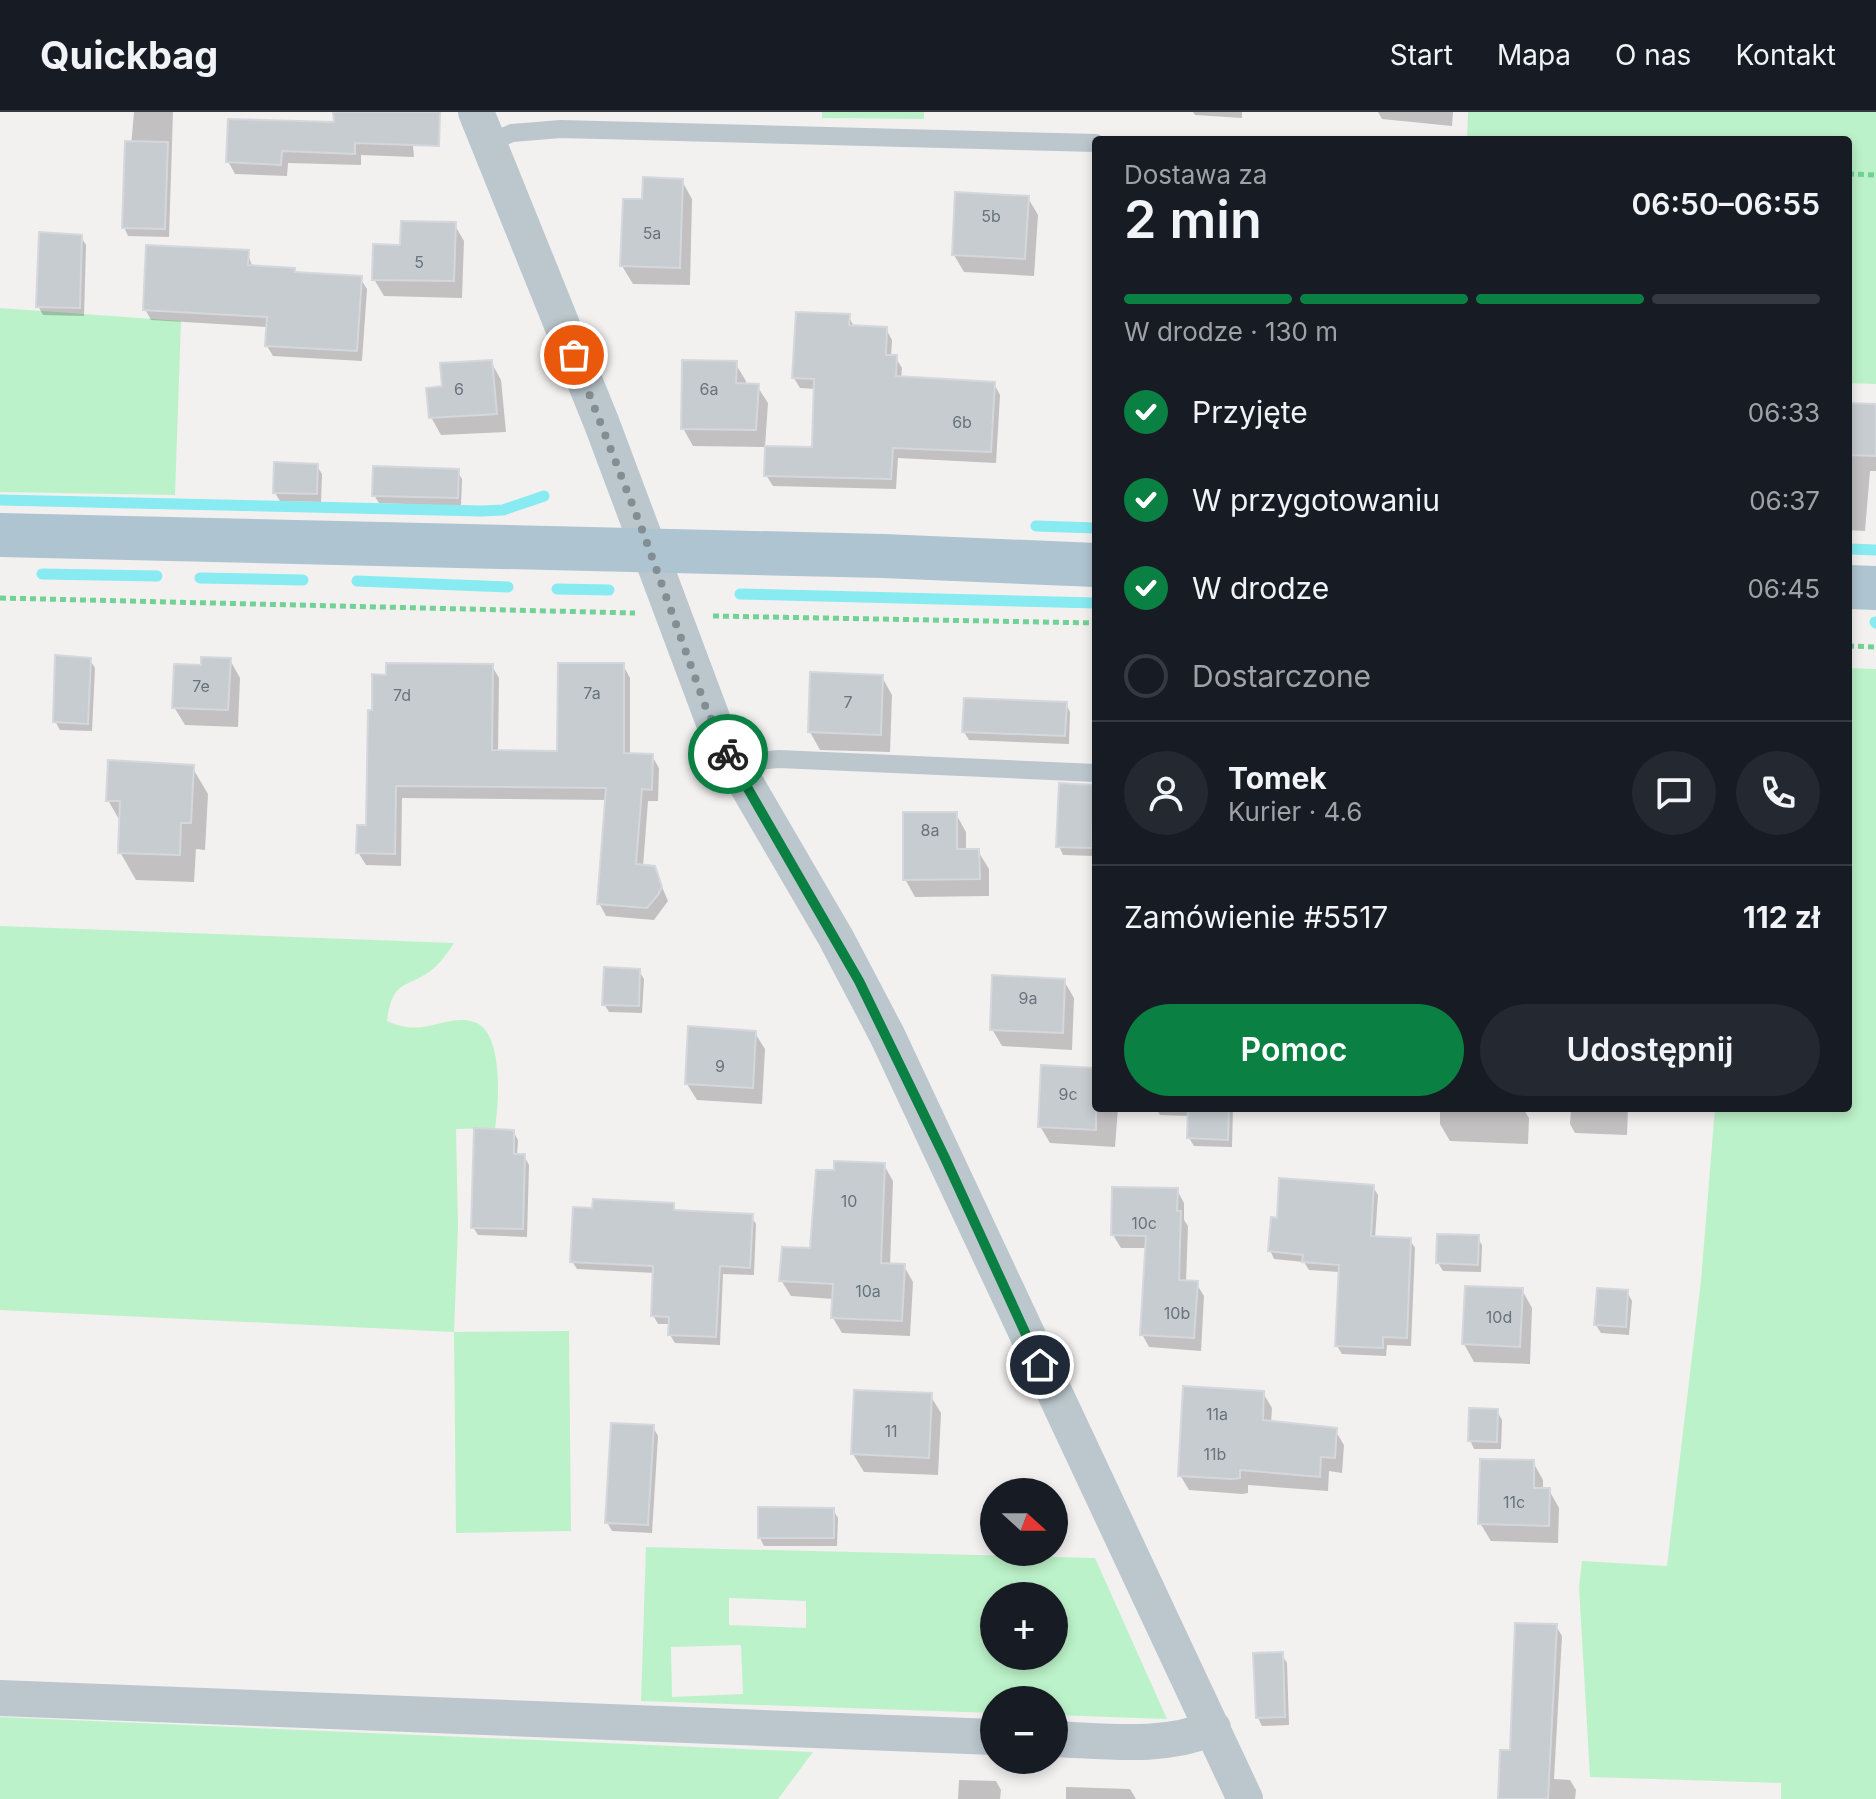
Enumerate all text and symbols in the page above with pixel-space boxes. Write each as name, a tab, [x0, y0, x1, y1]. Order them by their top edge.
text: Quickbag	[40, 32, 218, 78]
text: Start	[1390, 38, 1453, 72]
text: Mapa	[1497, 38, 1571, 72]
text: O nas	[1615, 38, 1691, 72]
text: Kontakt	[1735, 38, 1836, 72]
text: Dostawa za	[1124, 159, 1267, 190]
text: 06:50–06:55	[1632, 186, 1820, 222]
text: 2 min	[1124, 188, 1262, 251]
house number: 5b	[981, 206, 1001, 226]
house number: 5a	[643, 223, 661, 243]
house number: 5	[414, 252, 424, 272]
text: W drodze · 130 m	[1124, 316, 1338, 347]
pin	[540, 321, 608, 389]
icon: bag	[552, 333, 596, 377]
house number: 6	[454, 379, 464, 399]
house number: 6a	[700, 379, 718, 399]
icon: check	[1124, 390, 1168, 434]
text: Przyjęte	[1192, 394, 1308, 430]
text: 06:33	[1748, 397, 1820, 428]
house number: 6b	[952, 412, 972, 432]
icon: check	[1124, 478, 1168, 522]
text: W przygotowaniu	[1192, 482, 1440, 518]
text: 06:37	[1749, 485, 1820, 516]
icon: check	[1124, 566, 1168, 610]
text: W drodze	[1192, 570, 1329, 606]
text: 06:45	[1747, 573, 1820, 604]
text: Dostarczone	[1192, 658, 1371, 694]
house number: 7e	[192, 676, 210, 696]
house number: 7a	[583, 683, 601, 703]
house number: 7d	[393, 685, 411, 705]
house number: 7	[843, 692, 853, 712]
courier	[688, 714, 768, 794]
icon: bike	[706, 732, 750, 776]
button: person	[1124, 751, 1208, 835]
button: chat	[1632, 751, 1716, 835]
button: phone	[1736, 751, 1820, 835]
text: Tomek	[1228, 760, 1327, 796]
text: Kurier · 4.6	[1228, 796, 1362, 827]
house number: 8a	[921, 820, 939, 840]
text: Zamówienie #5517	[1124, 899, 1388, 935]
text: 112 zł	[1743, 899, 1820, 935]
house number: 9a	[1019, 988, 1037, 1008]
button: Pomoc	[1124, 1004, 1464, 1096]
button: Udostępnij	[1480, 1004, 1820, 1096]
house number: 9	[715, 1056, 725, 1076]
house number: 9c	[1058, 1084, 1078, 1104]
house number: 10	[841, 1191, 857, 1211]
house number: 10c	[1131, 1213, 1157, 1233]
house number: 10a	[855, 1281, 881, 1301]
house number: 10b	[1164, 1303, 1190, 1323]
house number: 10d	[1486, 1307, 1512, 1327]
pin	[1006, 1331, 1074, 1399]
icon: home	[1018, 1343, 1062, 1387]
house number: 11a	[1206, 1404, 1228, 1424]
house number: 11	[884, 1421, 898, 1441]
house number: 11b	[1204, 1444, 1226, 1464]
north arrow	[980, 1478, 1068, 1566]
map controls	[980, 1478, 1068, 1774]
house number: 11c	[1503, 1492, 1525, 1512]
button: +	[980, 1582, 1068, 1670]
button: −	[980, 1686, 1068, 1774]

